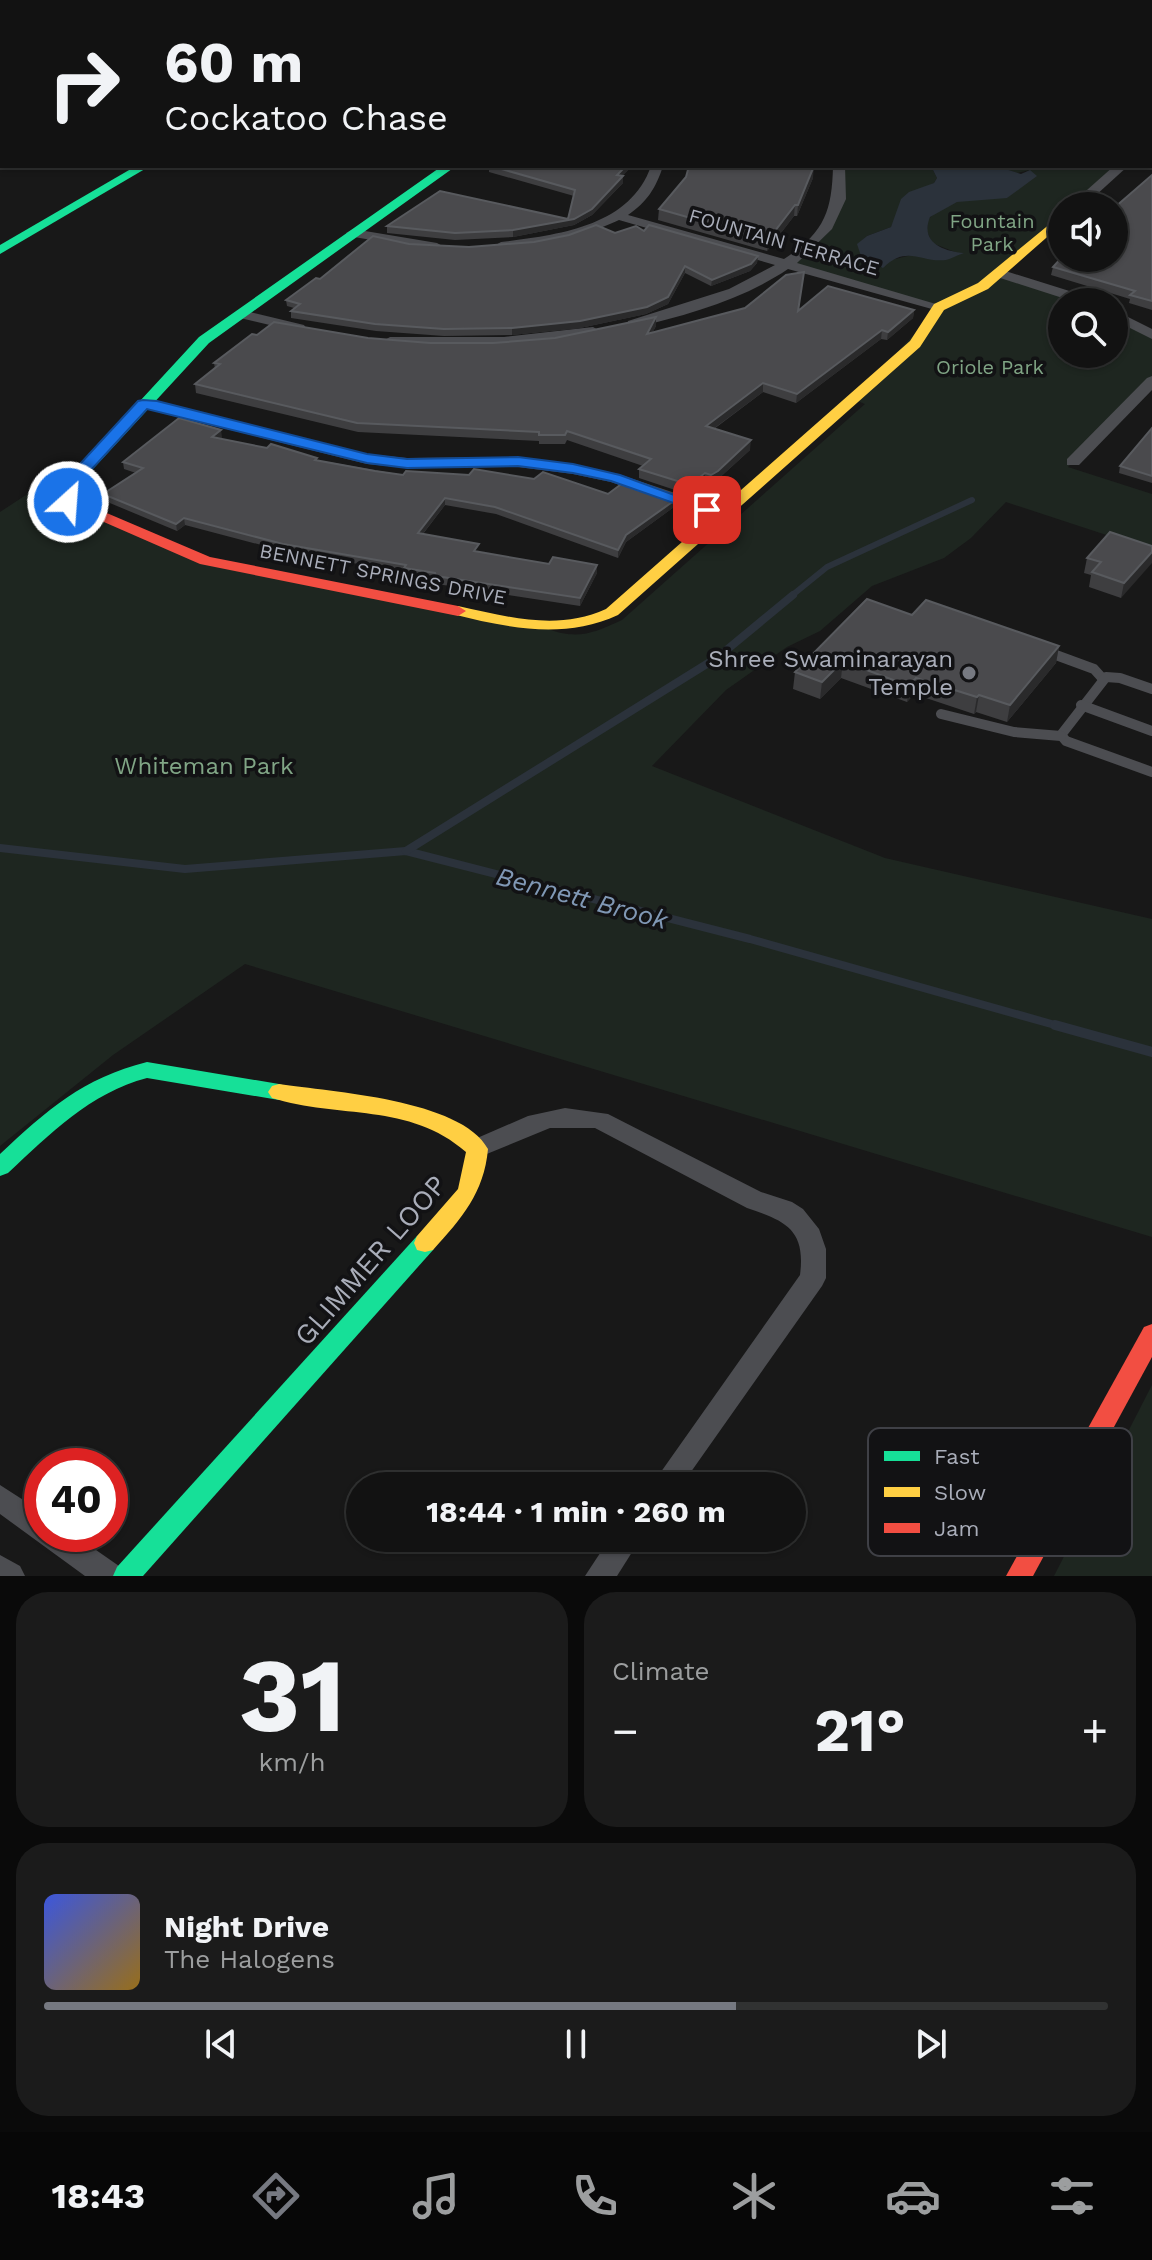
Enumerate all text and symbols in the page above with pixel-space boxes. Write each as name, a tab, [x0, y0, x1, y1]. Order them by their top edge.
text: 60 m	[164, 30, 303, 96]
icon: right	[32, 32, 136, 136]
text: Cockatoo Chase	[164, 97, 448, 139]
map controls	[1048, 192, 1128, 368]
button: sound	[1048, 192, 1128, 272]
street label: FOUNTAIN TERRACE	[686, 203, 882, 281]
park label: Fountain Park	[949, 209, 1035, 256]
button: search	[1048, 288, 1128, 368]
park label: Oriole Park	[936, 355, 1044, 379]
position arrow	[26, 460, 110, 544]
pin	[673, 476, 741, 544]
icon: arrive	[685, 488, 729, 532]
street label: BENNETT SPRINGS DRIVE	[258, 538, 508, 610]
place label: Shree Swaminarayan Temple	[708, 645, 953, 701]
marker: Shree Swaminarayan Temple	[960, 664, 978, 682]
park label: Whiteman Park	[114, 752, 294, 780]
water label: Bennett Brook	[493, 861, 672, 936]
street label: GLIMMER LOOP	[288, 1169, 453, 1352]
legend	[868, 1428, 1132, 1556]
text: Fast	[934, 1444, 980, 1469]
speed limit sign: 40	[24, 1448, 128, 1552]
text: Slow	[934, 1480, 986, 1505]
text: 18:44 · 1 min · 260 m	[426, 1494, 726, 1529]
text: Jam	[934, 1516, 979, 1541]
text: 31	[239, 1634, 345, 1756]
text: Climate	[612, 1656, 710, 1686]
text: 21°	[814, 1695, 906, 1766]
text: −	[612, 1705, 639, 1757]
text: +	[1081, 1705, 1108, 1757]
text: km/h	[259, 1747, 325, 1777]
text: Night Drive	[164, 1909, 329, 1944]
text: The Halogens	[164, 1944, 335, 1974]
icon: previous	[199, 2022, 243, 2066]
icon: pause	[554, 2022, 598, 2066]
icon: next	[909, 2022, 953, 2066]
icon: directions	[248, 2168, 304, 2224]
icon: music	[408, 2168, 464, 2224]
icon: phone	[567, 2168, 623, 2224]
icon: climate	[726, 2168, 782, 2224]
icon: car	[885, 2168, 941, 2224]
icon: filters	[1044, 2168, 1100, 2224]
text: 18:43	[52, 2175, 145, 2217]

